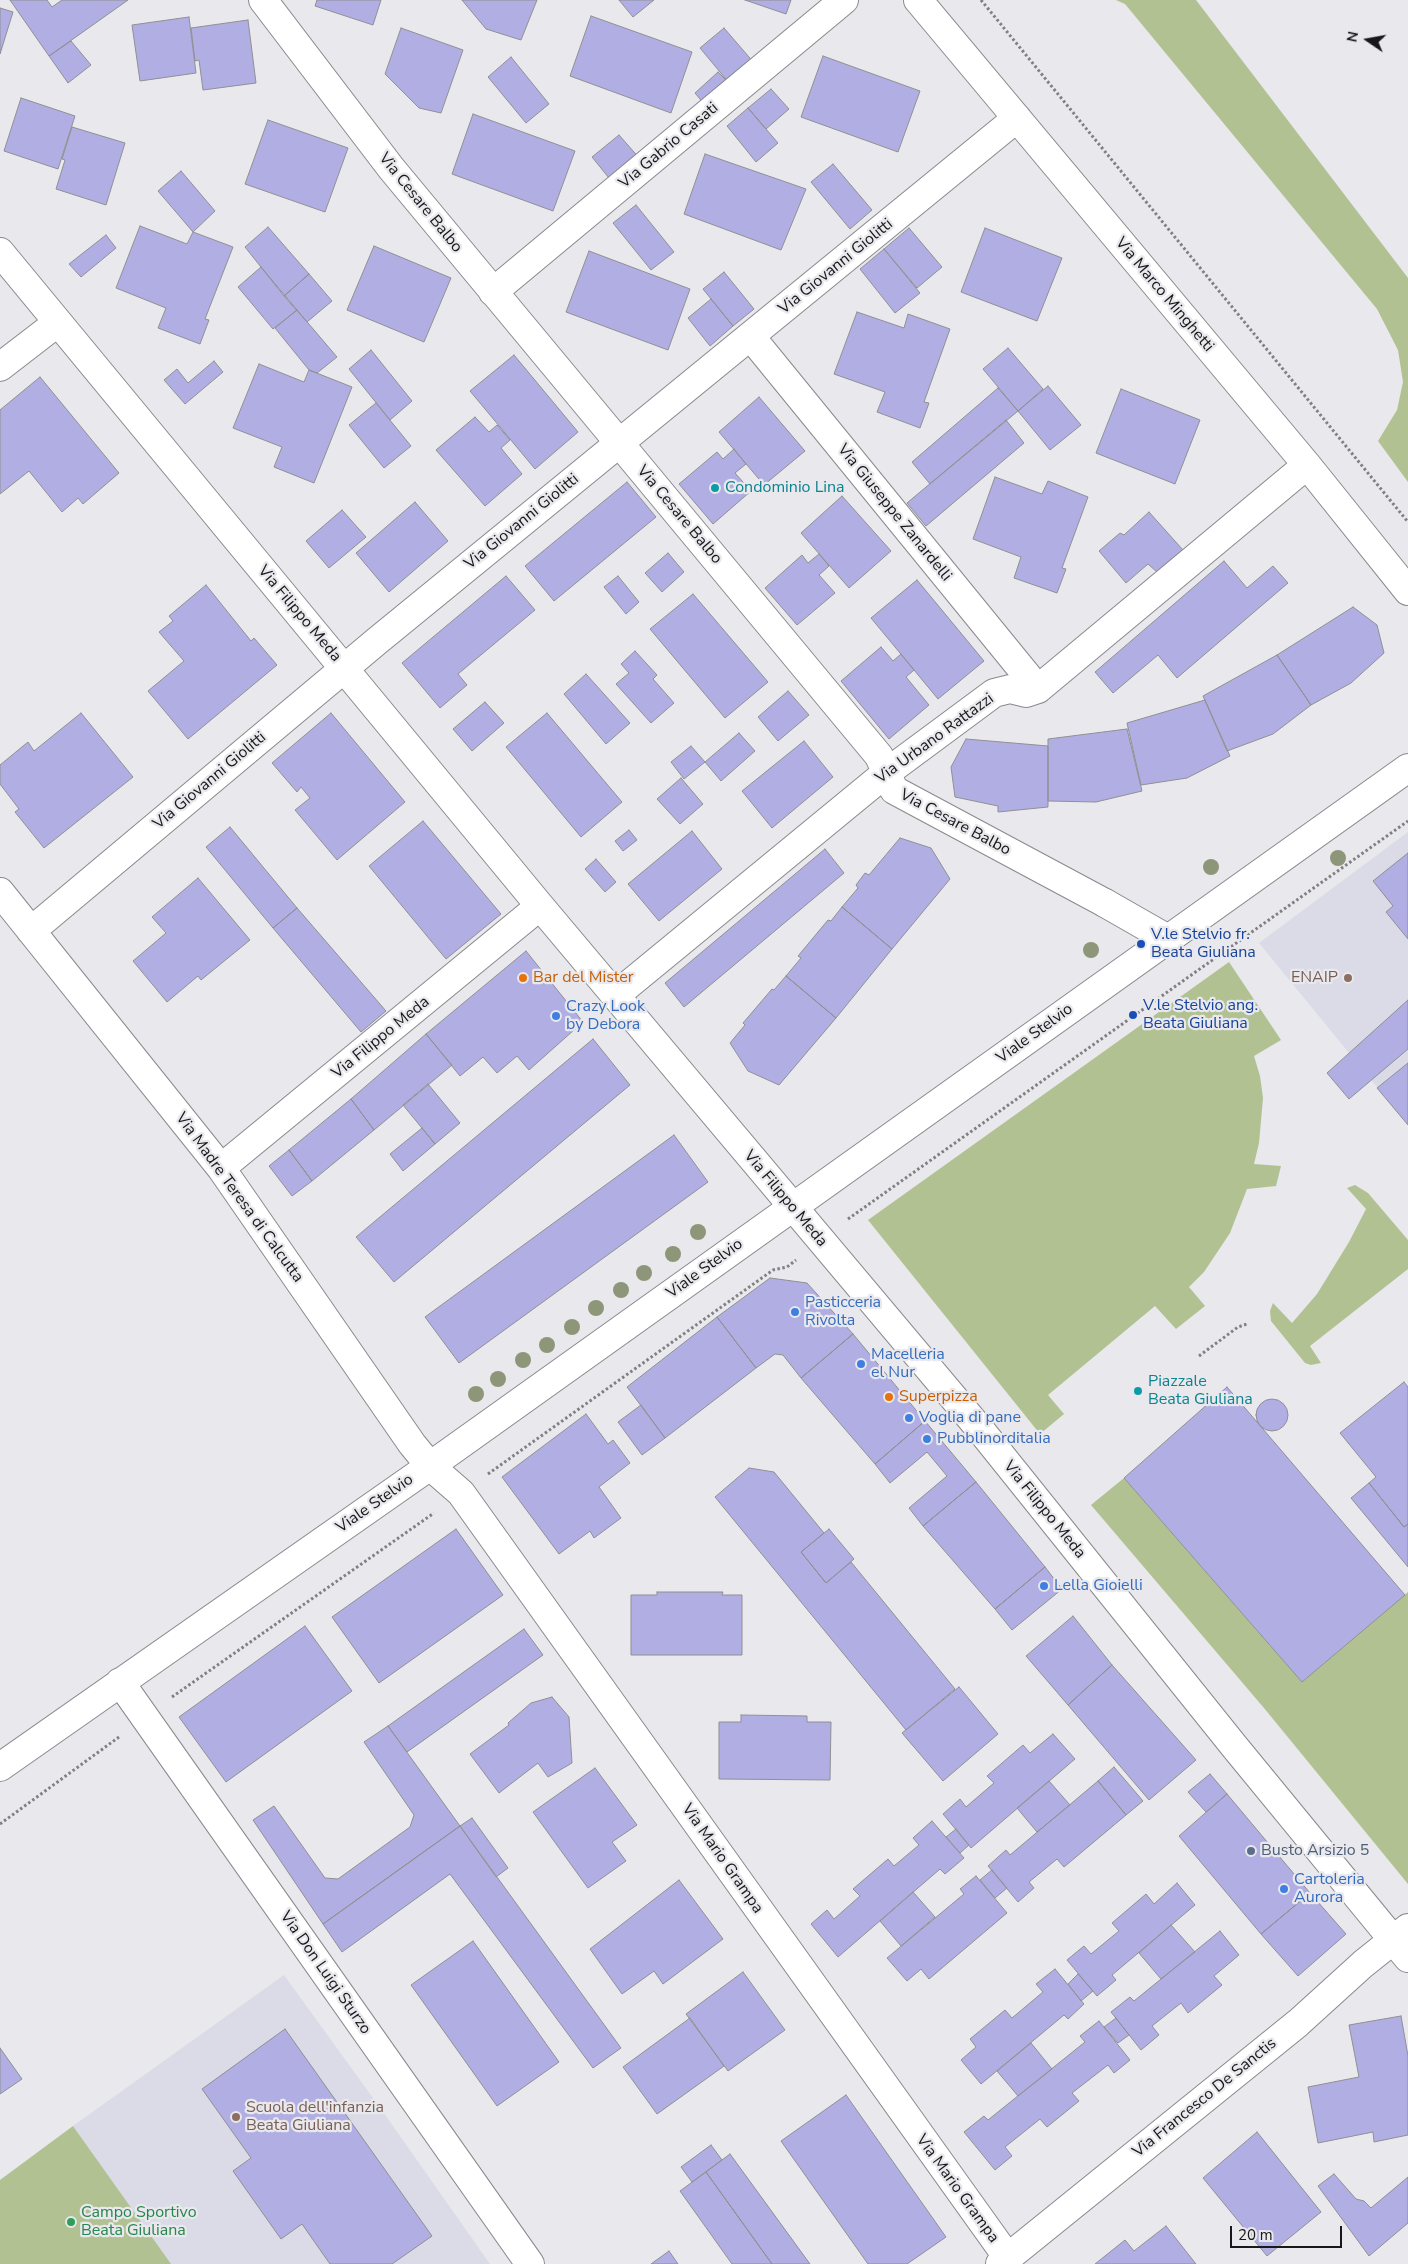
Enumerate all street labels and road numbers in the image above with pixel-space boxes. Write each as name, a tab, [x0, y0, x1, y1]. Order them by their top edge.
street label: Via Gabrio Casati	[615, 99, 723, 193]
street label: Via Cesare Balbo	[374, 149, 466, 257]
street label: Via Giovanni Giolitti	[775, 215, 897, 319]
street label: Via Marco Minghetti	[1111, 234, 1217, 356]
street label: Via Giuseppe Zanardelli	[833, 440, 955, 586]
street label: Via Cesare Balbo	[632, 462, 726, 568]
street label: Via Giovanni Giolitti	[461, 470, 583, 574]
street label: Via Filippo Meda	[253, 562, 345, 666]
street label: Via Urbano Rattazzi	[872, 690, 998, 788]
street label: Via Giovanni Giolitti	[150, 728, 270, 834]
street label: Via Cesare Balbo	[896, 786, 1014, 860]
street label: Via Filippo Meda	[328, 993, 434, 1083]
street label: Viale Stelvio	[993, 1000, 1077, 1068]
street label: Via Madre Teresa di Calcutta	[171, 1109, 307, 1287]
street label: Via Filippo Meda	[739, 1147, 831, 1251]
street label: Viale Stelvio	[663, 1235, 747, 1303]
street label: Via Filippo Meda	[999, 1457, 1089, 1563]
street label: Viale Stelvio	[333, 1470, 417, 1538]
street label: Via Mario Grampa	[677, 1801, 767, 1917]
street label: Via Don Luigi Sturzo	[275, 1908, 375, 2038]
street label: Via Francesco De Sanctis	[1129, 2034, 1281, 2162]
street label: Via Mario Grampa	[911, 2131, 1003, 2247]

